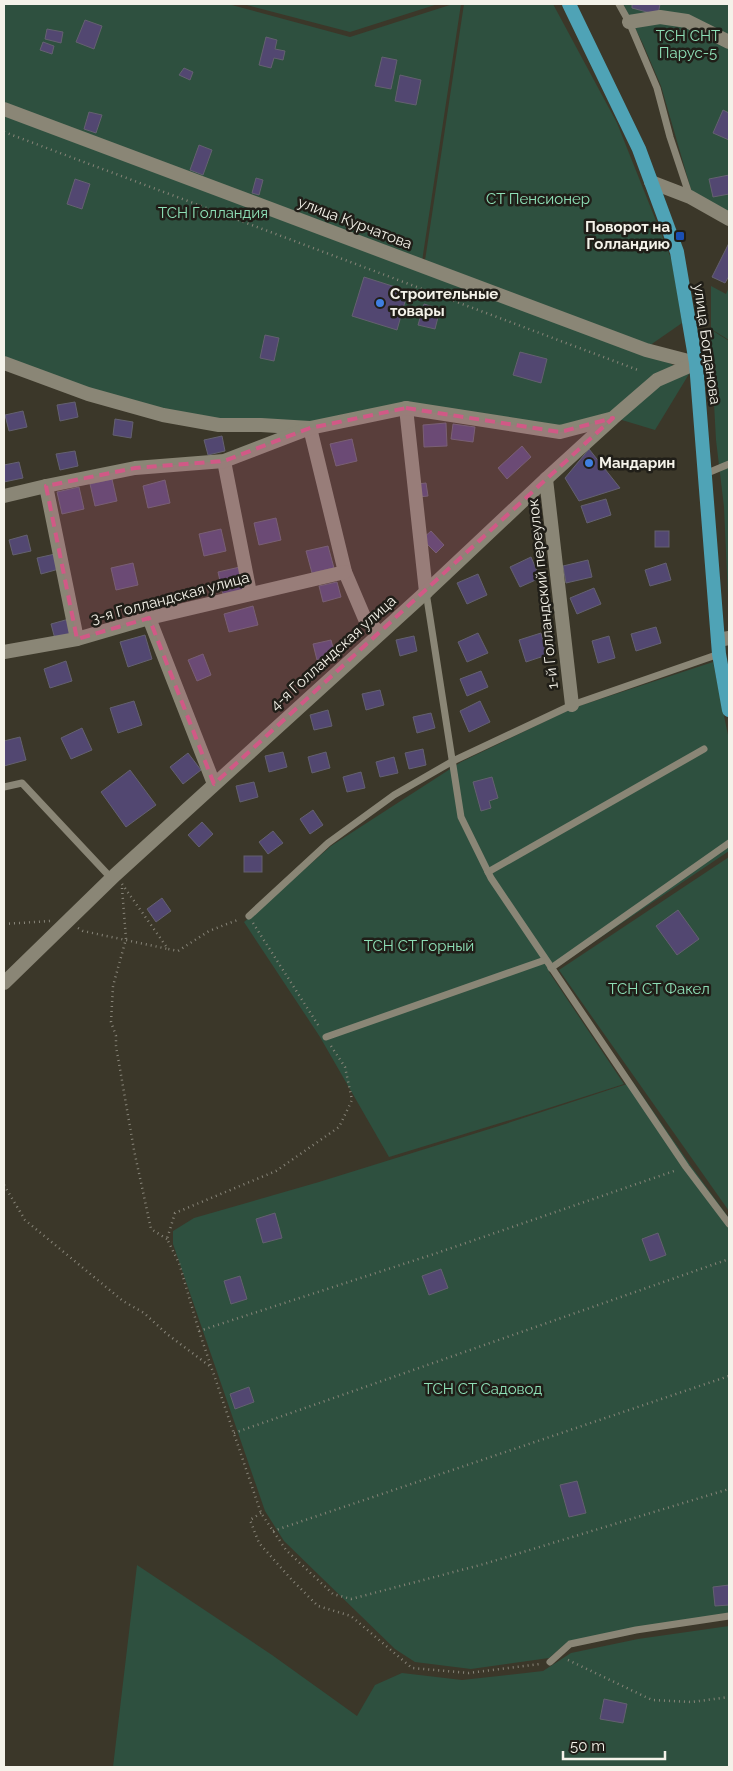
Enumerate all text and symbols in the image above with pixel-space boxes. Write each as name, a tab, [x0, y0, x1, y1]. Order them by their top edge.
park label: ТСН СНТ Парус-5	[656, 27, 720, 62]
park label: СТ Пенсионер	[486, 190, 590, 208]
street label: улица Курчатова	[295, 193, 415, 253]
park label: ТСН Голландия	[158, 204, 268, 222]
place label: Поворот на Голландию	[585, 218, 670, 253]
marker: Поворот на Голландию	[674, 230, 686, 242]
street label: улица Богданова	[690, 282, 724, 406]
place label: Строительные товары	[390, 285, 498, 320]
marker: Строительные товары	[374, 297, 386, 309]
place label: Мандарин	[599, 454, 675, 472]
marker: Мандарин	[583, 457, 595, 469]
street label: 1-й Голландский переулок	[524, 498, 562, 690]
street label: 3-я Голландская улица	[89, 568, 251, 628]
street label: 4-я Голландская улица	[266, 592, 400, 714]
park label: ТСН СТ Горный	[364, 937, 474, 955]
park label: ТСН СТ Факел	[608, 980, 710, 998]
park label: ТСН СТ Садовод	[424, 1380, 543, 1398]
scale bar	[563, 1728, 666, 1760]
text: 50 m	[570, 1737, 605, 1755]

